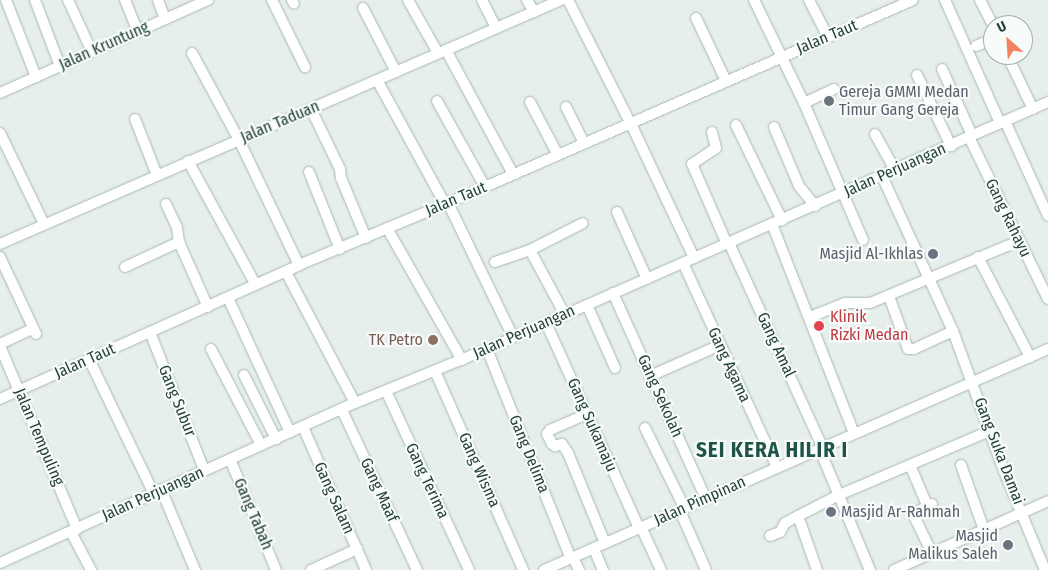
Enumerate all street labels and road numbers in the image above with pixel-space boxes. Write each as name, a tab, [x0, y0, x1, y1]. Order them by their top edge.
street label: Jalan Taut	[794, 16, 860, 58]
street label: Jalan Kruntung	[56, 18, 152, 74]
street label: Jalan Taduan	[238, 97, 322, 147]
street label: Jalan Perjuangan	[841, 139, 949, 201]
street label: Gang Rahayu	[981, 176, 1035, 260]
street label: Jalan Taut	[423, 178, 489, 220]
street label: Jalan Perjuangan	[470, 301, 578, 363]
street label: Gang Amal	[753, 310, 799, 380]
street label: Gang Agama	[703, 325, 755, 405]
street label: Jalan Taut	[52, 339, 118, 383]
street label: Gang Sekolah	[633, 352, 687, 440]
street label: Gang Subur	[154, 362, 200, 440]
street label: Gang Sukamaju	[563, 375, 621, 475]
street label: Jalan Tempuling	[10, 385, 68, 489]
street label: Gang Suka Damai	[970, 395, 1028, 507]
street label: Gang Delima	[505, 412, 553, 496]
street label: Gang Wisma	[454, 430, 504, 510]
street label: Gang Terima	[401, 440, 453, 522]
street label: Gang Maaf	[356, 455, 402, 525]
street label: Gang Salam	[310, 459, 358, 537]
street label: Jalan Perjuangan	[99, 463, 207, 525]
street label: Jalan Pimpinan	[651, 472, 749, 530]
street label: Gang Tabah	[229, 475, 277, 553]

